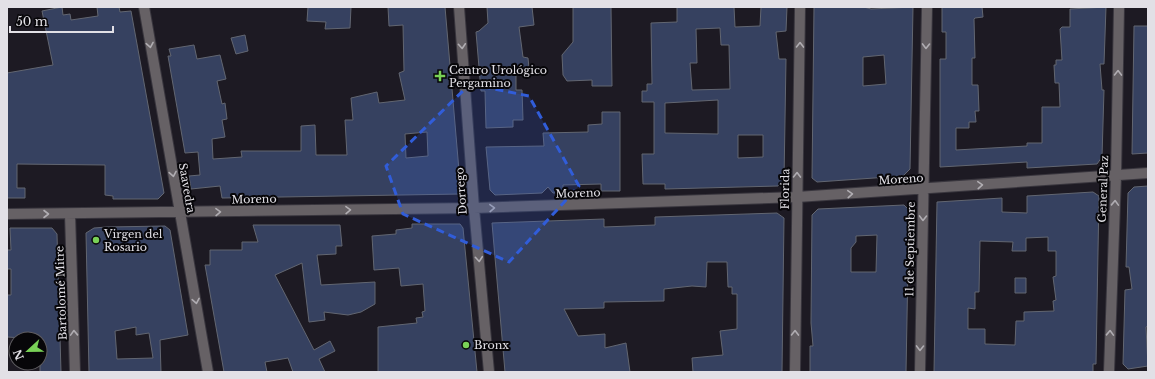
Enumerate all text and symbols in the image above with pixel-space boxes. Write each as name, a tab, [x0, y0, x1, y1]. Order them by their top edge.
scale bar	[10, 8, 113, 34]
text: 50 m	[16, 14, 48, 29]
one-way arrow	[146, 42, 154, 49]
one-way arrow	[795, 42, 804, 48]
one-way arrow	[458, 43, 467, 49]
one-way arrow	[922, 43, 930, 49]
place label: Centro Urológico Pergamino	[449, 63, 547, 90]
marker: Centro Urológico Pergamino	[434, 70, 446, 82]
one-way arrow	[1114, 70, 1122, 76]
street label: General Paz	[1095, 155, 1111, 223]
street label: Saavedra	[176, 162, 198, 215]
street label: Dorrego	[452, 167, 470, 215]
street label: Florida	[778, 168, 792, 209]
one-way arrow	[168, 170, 176, 177]
street label: Moreno	[878, 170, 924, 188]
one-way arrow	[793, 172, 801, 178]
one-way arrow	[977, 181, 983, 190]
street label: Moreno	[555, 185, 601, 201]
one-way arrow	[847, 190, 853, 198]
street label: Moreno	[231, 192, 277, 206]
one-way arrow	[1111, 200, 1119, 206]
street label: 11 de Septiembre	[902, 201, 918, 297]
one-way arrow	[489, 204, 495, 212]
one-way arrow	[345, 206, 351, 214]
one-way arrow	[215, 208, 221, 216]
one-way arrow	[43, 210, 49, 218]
one-way arrow	[919, 215, 927, 221]
place label: Virgen del Rosario	[103, 227, 163, 254]
marker: Virgen del Rosario	[91, 235, 101, 245]
street label: Bartolomé Mitre	[52, 246, 70, 340]
one-way arrow	[474, 256, 483, 262]
one-way arrow	[191, 298, 199, 305]
one-way arrow	[70, 330, 78, 336]
one-way arrow	[791, 330, 799, 336]
one-way arrow	[1106, 330, 1114, 336]
north arrow	[8, 331, 48, 371]
place label: Bronx	[474, 338, 509, 352]
marker: Bronx	[461, 340, 471, 350]
one-way arrow	[916, 345, 925, 351]
text: N	[10, 347, 27, 362]

